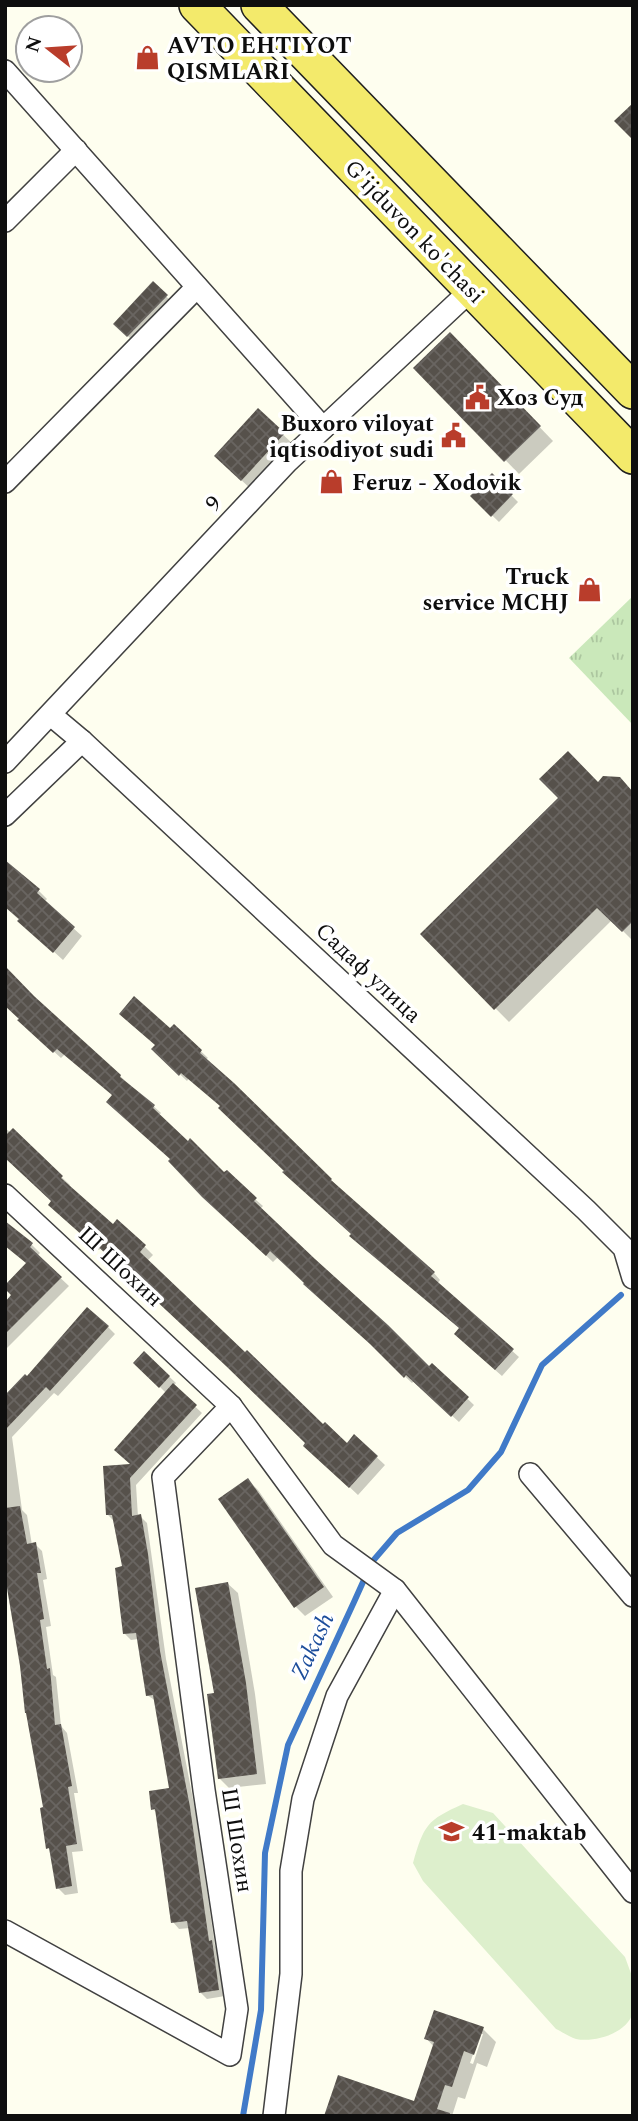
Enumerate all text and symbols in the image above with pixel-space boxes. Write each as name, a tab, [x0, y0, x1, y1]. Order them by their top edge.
north arrow	[14, 14, 84, 84]
place label: AVTO EHTIYOT QISMLARI	[167, 29, 352, 90]
text: N	[18, 33, 50, 56]
shop icon: AVTO EHTIYOT QISMLARI	[133, 44, 161, 72]
street label: G'ijduvon ko'chasi	[336, 152, 492, 312]
place label: Хоз Суд	[497, 381, 583, 416]
public building icon: Хоз Суд	[463, 383, 491, 411]
place label: Buxoro viloyat iqtisodiyot sudi	[269, 407, 434, 468]
public building icon: Buxoro viloyat iqtisodiyot sudi	[440, 422, 468, 450]
place label: Feruz - Xodovik	[352, 466, 522, 501]
shop icon: Feruz - Xodovik	[318, 468, 346, 496]
street label: 9	[197, 488, 231, 520]
place label: Truck service MCHJ	[423, 560, 569, 621]
shop icon: Truck service MCHJ	[575, 575, 603, 603]
street label: Садаф улица	[307, 914, 429, 1032]
street label: Ш Шохин	[69, 1218, 171, 1316]
water label: Zakash	[282, 1607, 344, 1686]
street label: Ш Шохин	[211, 1785, 262, 1895]
place label: 41-maktab	[472, 1816, 586, 1851]
school or university icon: 41-maktab	[438, 1818, 466, 1846]

